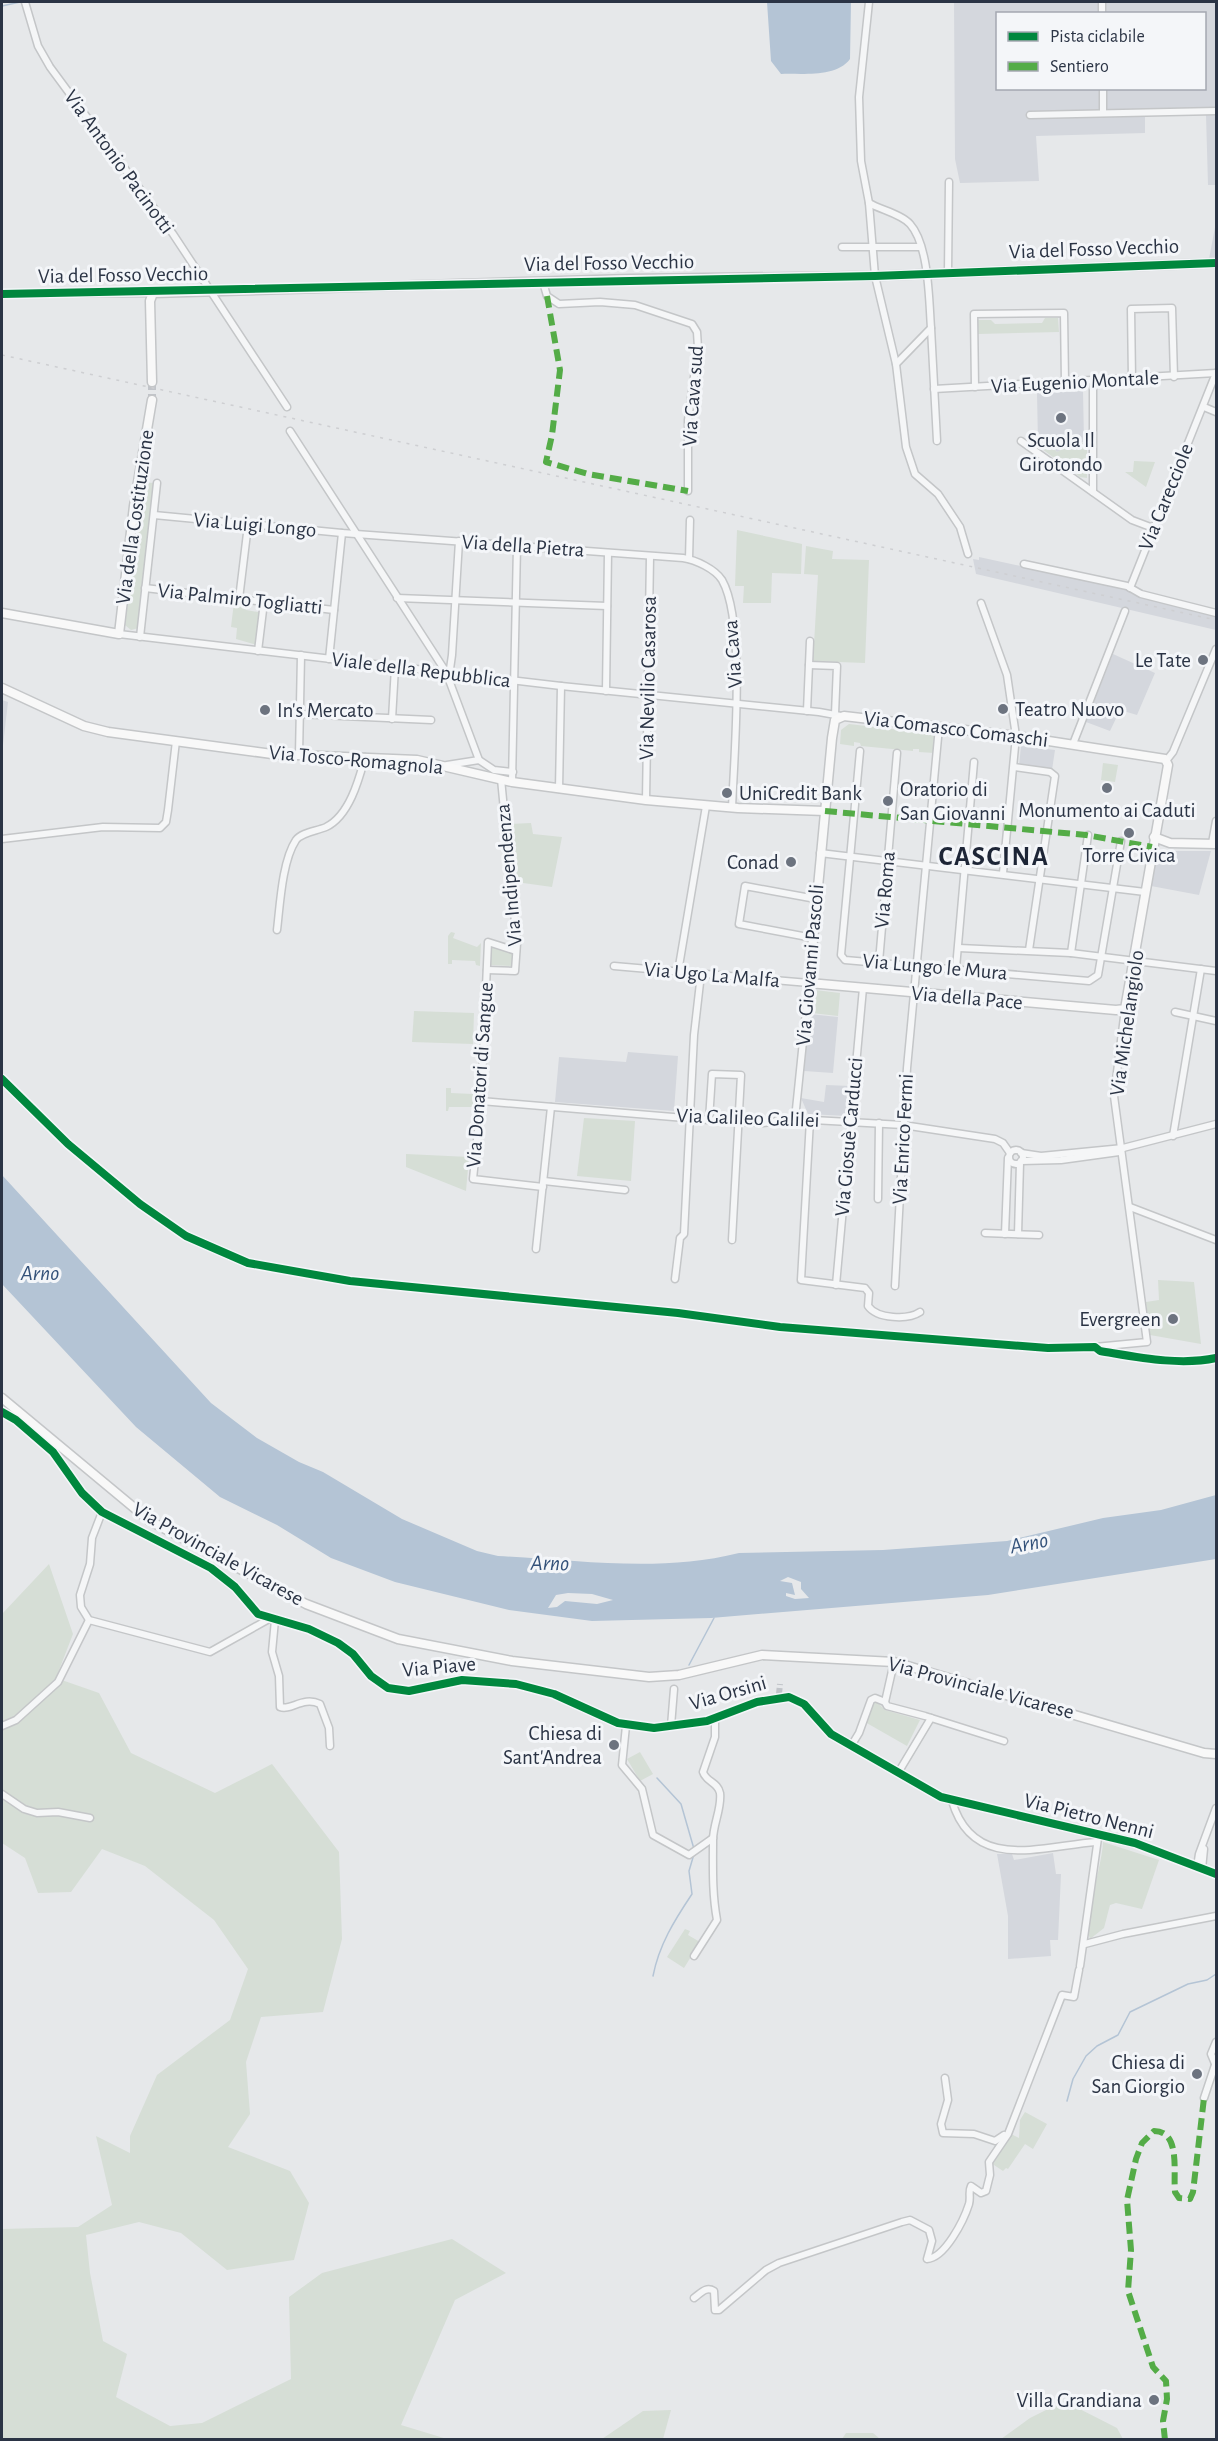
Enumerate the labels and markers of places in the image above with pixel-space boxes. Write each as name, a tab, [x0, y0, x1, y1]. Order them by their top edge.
marker: Scuola Il Girotondo	[1054, 411, 1068, 425]
place label: Scuola Il Girotondo	[1019, 430, 1103, 475]
place label: Le Tate	[1135, 650, 1191, 671]
marker: Le Tate	[1196, 653, 1210, 667]
place label: Teatro Nuovo	[1015, 699, 1124, 720]
place label: In's Mercato	[277, 700, 374, 721]
marker: Teatro Nuovo	[996, 702, 1010, 716]
marker: In's Mercato	[258, 703, 272, 717]
place label: Oratorio di San Giovanni	[900, 779, 1006, 824]
marker: Monumento ai Caduti	[1100, 781, 1114, 795]
place label: UniCredit Bank	[739, 783, 862, 804]
marker: UniCredit Bank	[720, 786, 734, 800]
marker: Oratorio di San Giovanni	[881, 794, 895, 808]
place label: Monumento ai Caduti	[1018, 800, 1196, 821]
marker: Torre Civica	[1122, 826, 1136, 840]
place label: Torre Civica	[1082, 845, 1176, 866]
place label: Conad	[727, 852, 779, 873]
marker: Conad	[784, 855, 798, 869]
place label: Evergreen	[1079, 1309, 1161, 1330]
marker: Evergreen	[1166, 1312, 1180, 1326]
place label: Chiesa di Sant'Andrea	[503, 1723, 602, 1768]
marker: Chiesa di Sant'Andrea	[607, 1738, 621, 1752]
place label: Chiesa di San Giorgio	[1092, 2052, 1185, 2097]
marker: Chiesa di San Giorgio	[1190, 2067, 1204, 2081]
place label: Villa Grandiana	[1016, 2390, 1142, 2411]
marker: Villa Grandiana	[1147, 2393, 1161, 2407]

